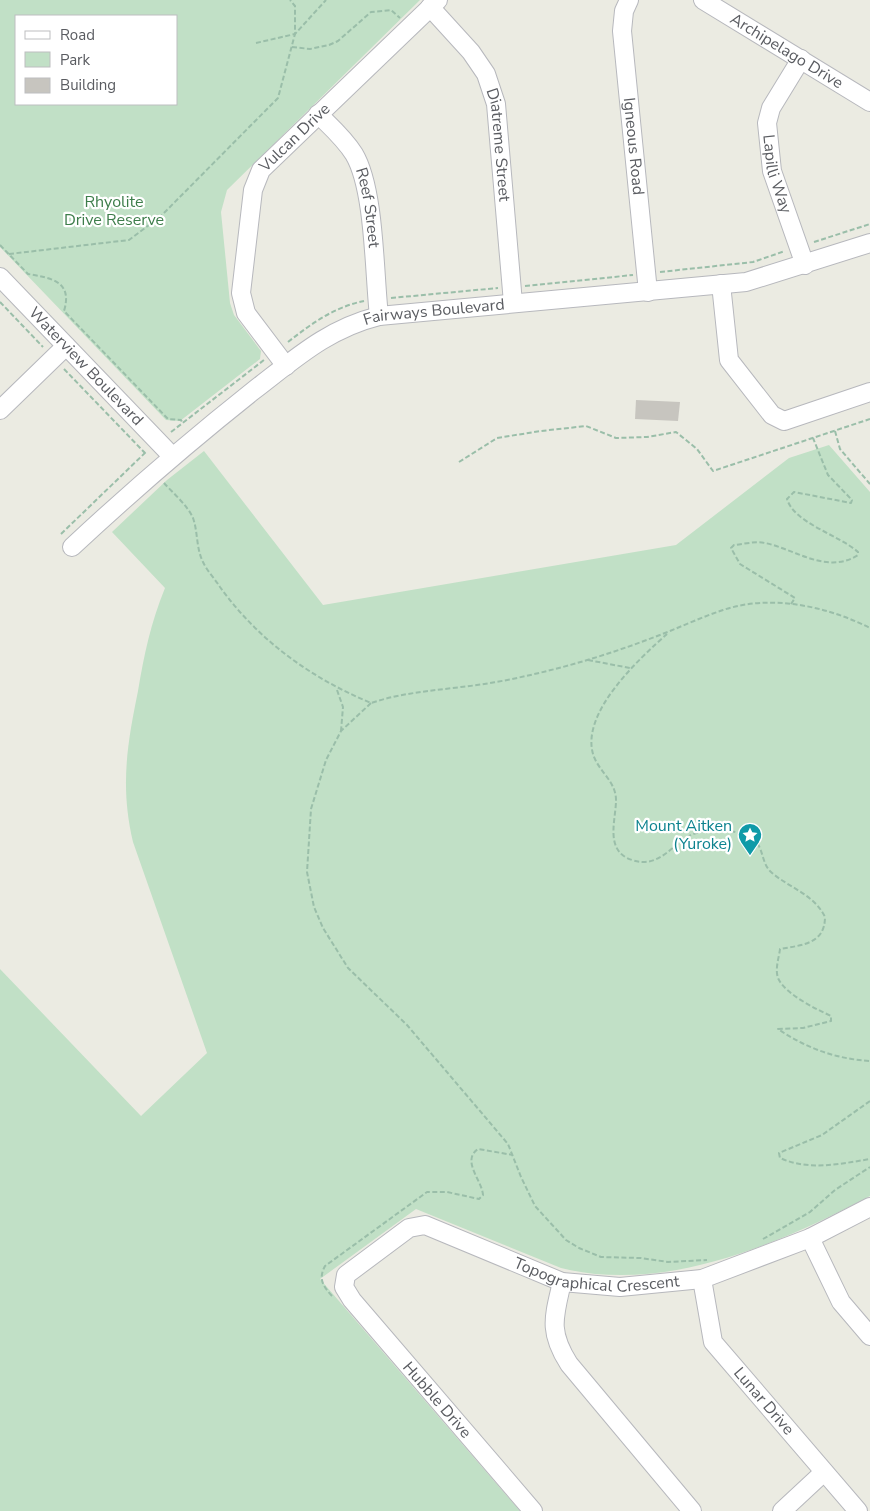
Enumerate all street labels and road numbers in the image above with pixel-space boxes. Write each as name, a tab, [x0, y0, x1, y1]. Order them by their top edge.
street label: Archipelago Drive	[726, 8, 847, 94]
street label: Diatreme Street	[480, 85, 515, 203]
street label: Igneous Road	[618, 96, 649, 196]
street label: Vulcan Drive	[254, 98, 335, 178]
street label: Lapilli Way	[757, 133, 797, 217]
street label: Reef Street	[350, 165, 385, 249]
street label: Fairways Boulevard	[360, 293, 506, 331]
street label: Waterview Boulevard	[24, 302, 148, 431]
street label: Topographical Crescent	[510, 1252, 681, 1298]
street label: Hubble Drive	[398, 1357, 476, 1443]
street label: Lunar Drive	[728, 1363, 799, 1440]

